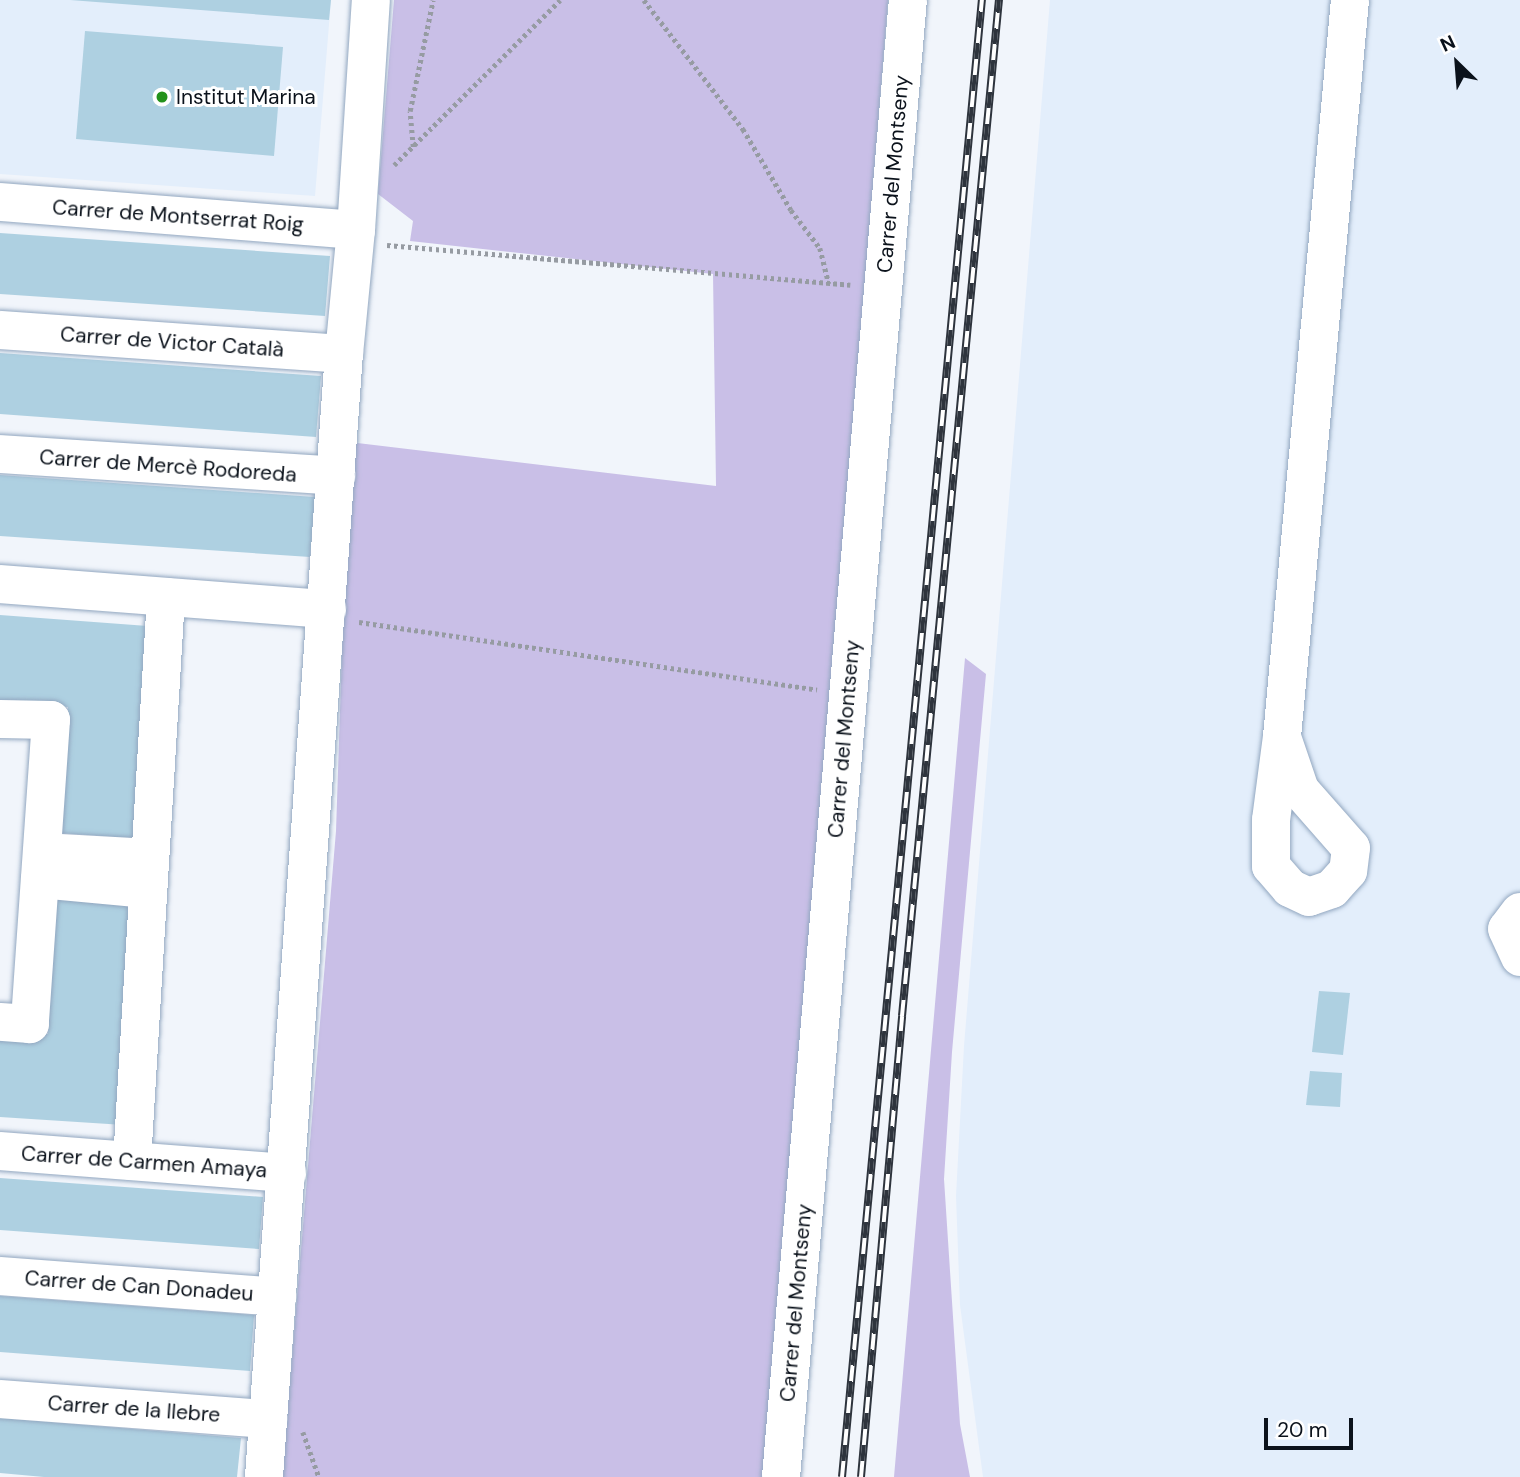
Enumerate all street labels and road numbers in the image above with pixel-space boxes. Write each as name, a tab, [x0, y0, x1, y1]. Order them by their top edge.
street label: Carrer del Montseny	[872, 74, 914, 274]
street label: Carrer de Montserrat Roig	[51, 195, 305, 237]
street label: Carrer de Victor Català	[59, 322, 285, 362]
street label: Carrer de Mercè Rodoreda	[38, 444, 298, 488]
street label: Carrer del Montseny	[823, 639, 865, 839]
street label: Carrer de Carmen Amaya	[20, 1141, 268, 1183]
street label: Carrer del Montseny	[775, 1203, 817, 1403]
street label: Carrer de Can Donadeu	[24, 1265, 254, 1307]
street label: Carrer de la llebre	[47, 1390, 221, 1428]

